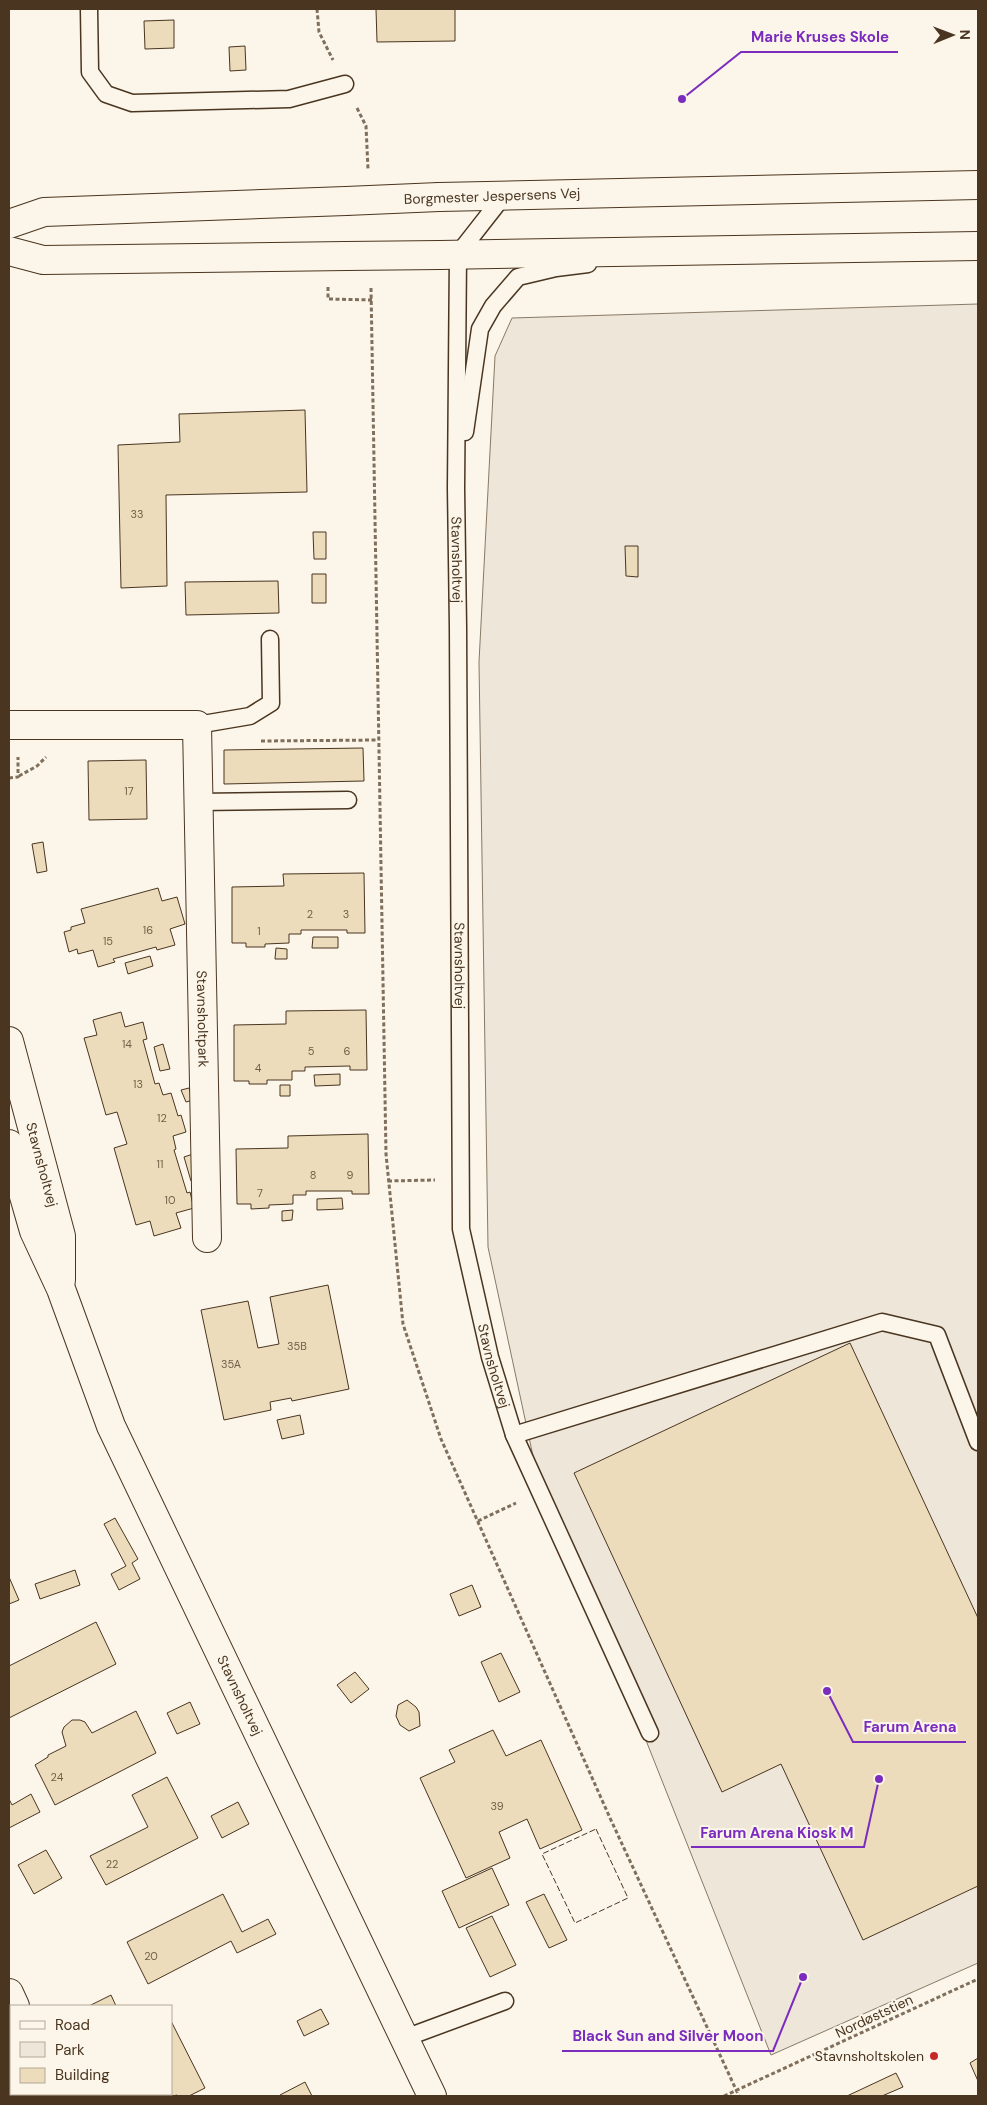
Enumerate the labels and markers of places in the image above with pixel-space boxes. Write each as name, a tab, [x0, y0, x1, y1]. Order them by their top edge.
callout: Marie Kruses Skole	[741, 22, 898, 52]
callout: Farum Arena	[853, 1712, 966, 1742]
callout: Farum Arena Kiosk M	[691, 1817, 864, 1847]
callout: Black Sun and Silver Moon	[562, 2021, 773, 2051]
place label: Stavnsholtskolen	[815, 2047, 924, 2065]
marker: Stavnsholtskolen	[928, 2050, 940, 2062]

